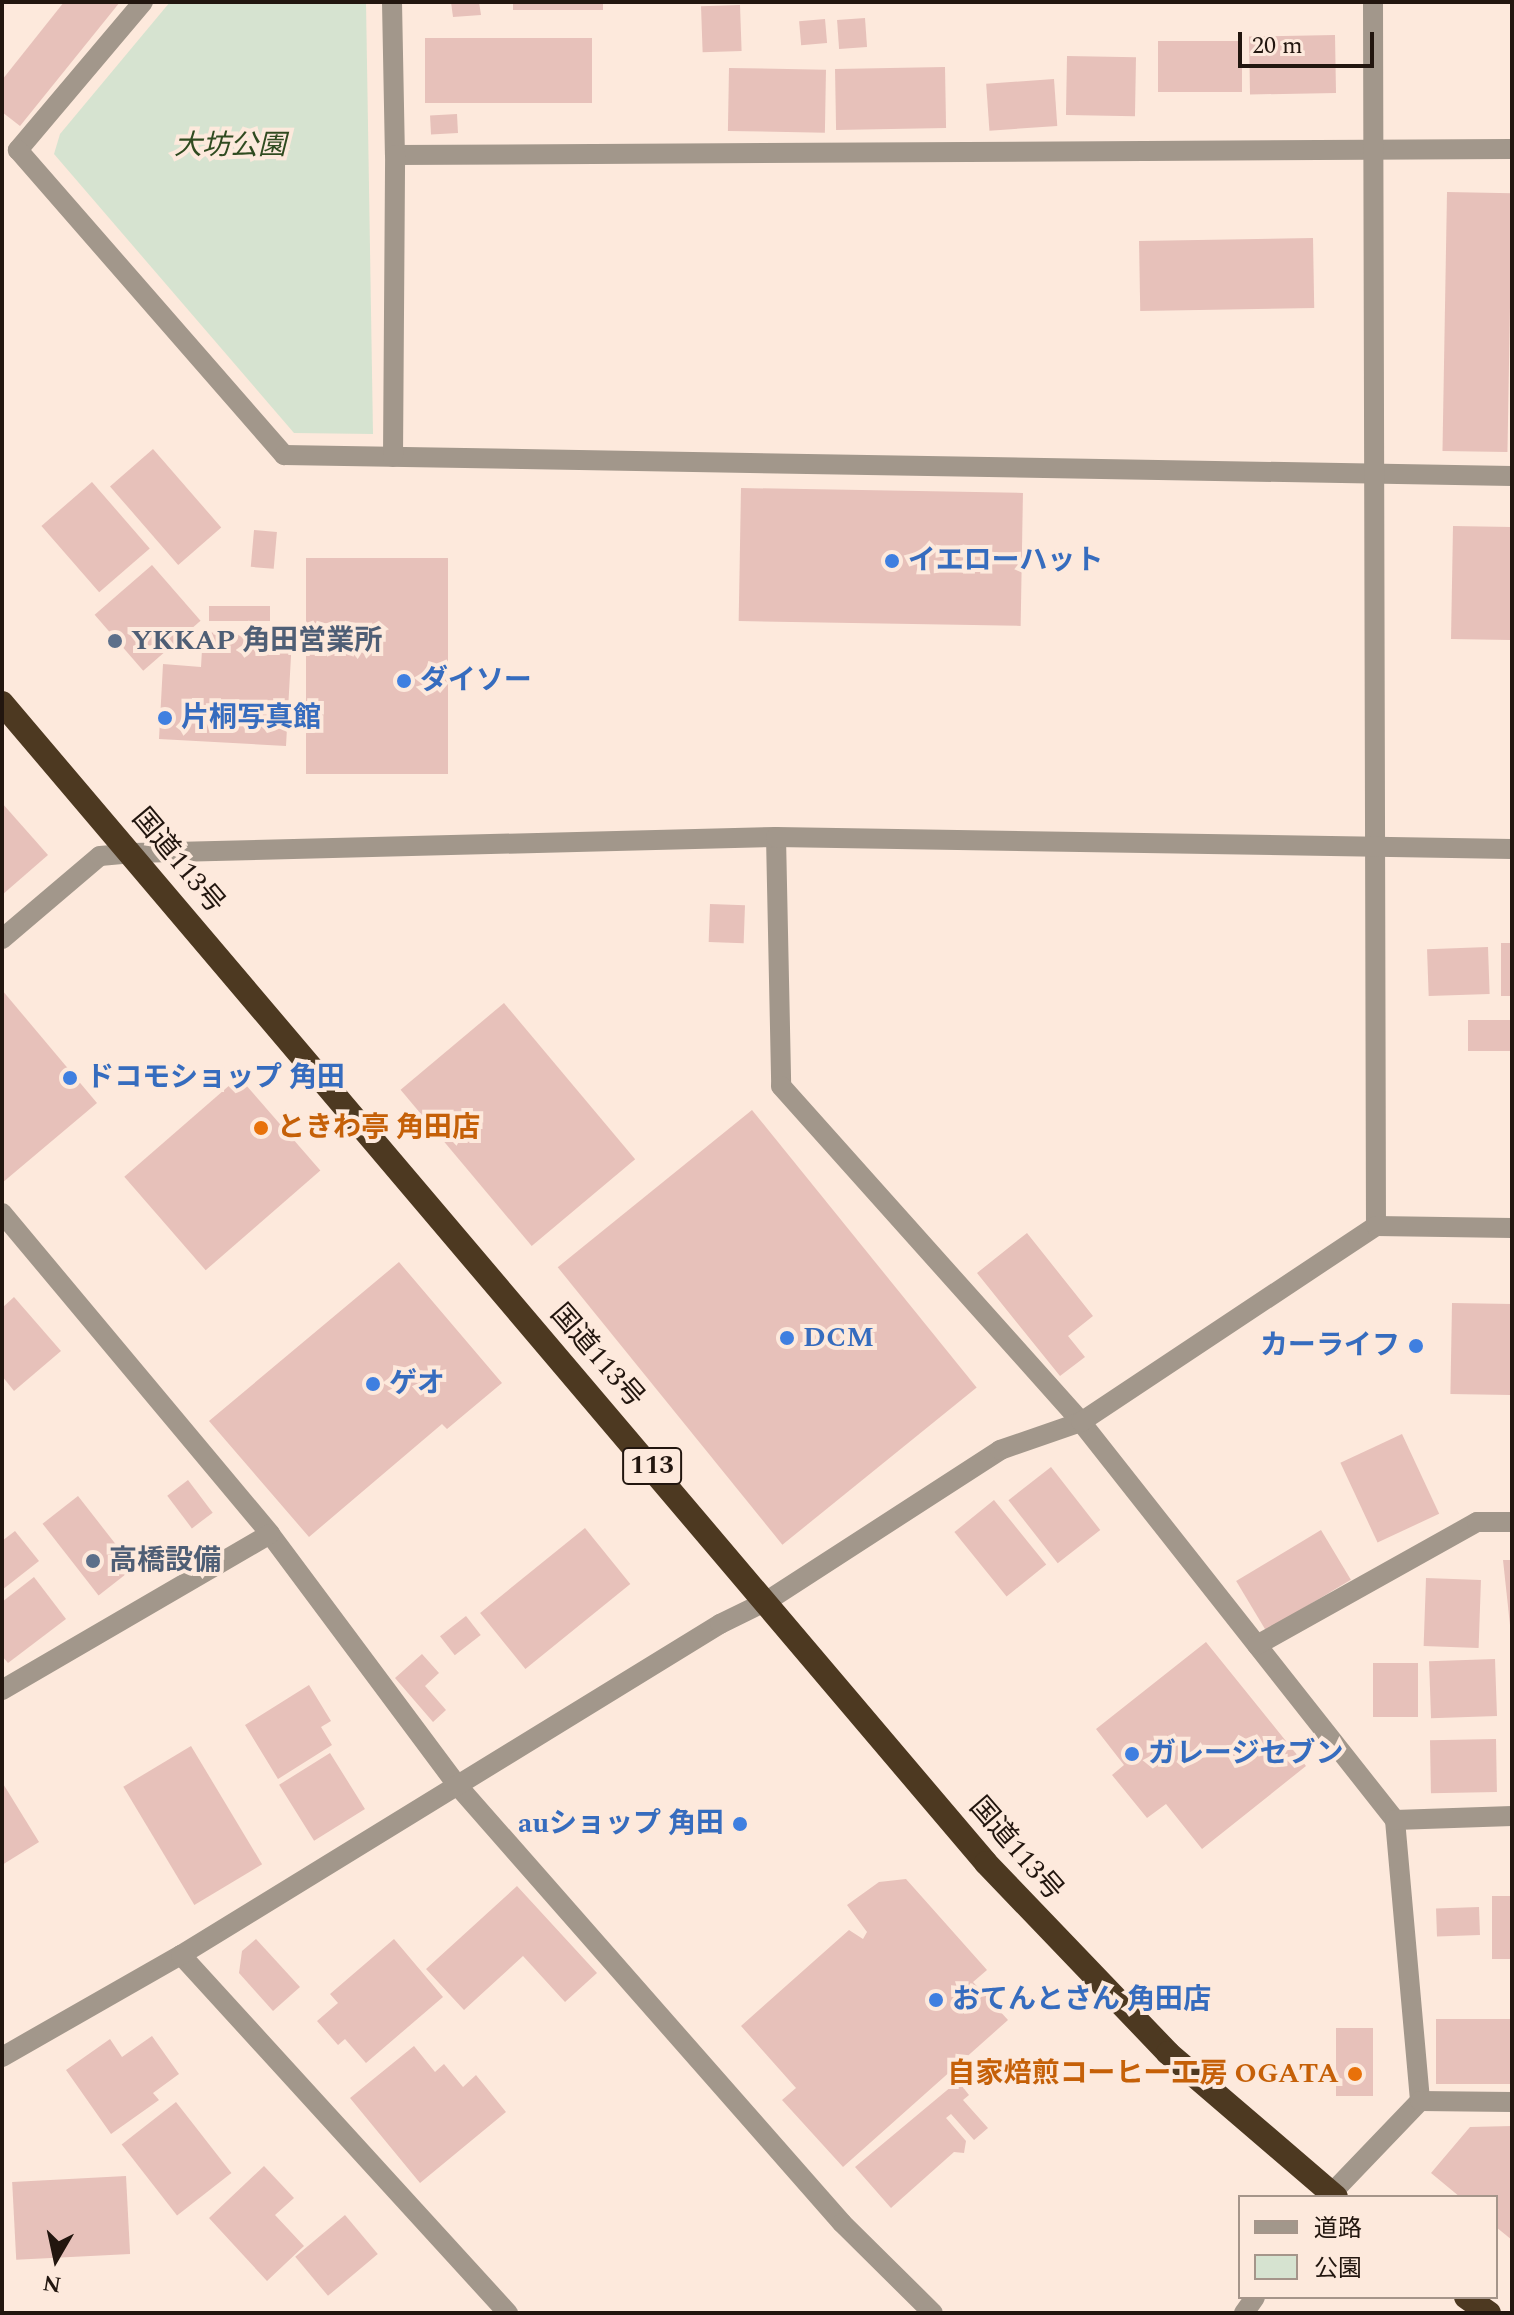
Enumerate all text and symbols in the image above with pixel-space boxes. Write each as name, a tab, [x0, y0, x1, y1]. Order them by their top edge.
scale bar	[1242, 16, 1378, 66]
text: 20 m	[1252, 28, 1303, 64]
park label: 大坊公園	[174, 129, 286, 163]
place label: イエローハット	[908, 544, 1104, 578]
marker: イエローハット	[883, 552, 901, 570]
place label: YKKAP 角田営業所	[131, 624, 382, 658]
marker: YKKAP 角田営業所	[106, 632, 124, 650]
place label: ダイソー	[420, 664, 532, 698]
marker: ダイソー	[395, 672, 413, 690]
place label: 片桐写真館	[181, 701, 321, 735]
marker: 片桐写真館	[156, 709, 174, 727]
street label: 国道113号	[125, 802, 231, 920]
place label: ドコモショップ 角田	[86, 1061, 345, 1095]
marker: ドコモショップ 角田	[61, 1069, 79, 1087]
place label: ときわ亭 角田店	[277, 1111, 480, 1145]
marker: ときわ亭 角田店	[252, 1119, 270, 1137]
street label: 国道113号	[543, 1297, 651, 1415]
place label: DCM	[803, 1321, 874, 1355]
marker: DCM	[778, 1329, 796, 1347]
place label: カーライフ	[1260, 1329, 1400, 1363]
marker: カーライフ	[1407, 1337, 1425, 1355]
place label: ゲオ	[389, 1367, 445, 1401]
marker: ゲオ	[364, 1375, 382, 1393]
road number: 113	[622, 1444, 682, 1488]
place label: 高橋設備	[109, 1544, 221, 1578]
marker: 高橋設備	[84, 1552, 102, 1570]
place label: ガレージセブン	[1148, 1737, 1344, 1771]
marker: ガレージセブン	[1123, 1745, 1141, 1763]
street label: 国道113号	[962, 1790, 1070, 1908]
place label: auショップ 角田	[518, 1807, 724, 1841]
marker: auショップ 角田	[731, 1815, 749, 1833]
place label: おてんとさん 角田店	[952, 1983, 1211, 2017]
marker: おてんとさん 角田店	[927, 1991, 945, 2009]
place label: 自家焙煎コーヒー工房 OGATA	[947, 2057, 1339, 2091]
marker: 自家焙煎コーヒー工房 OGATA	[1346, 2065, 1364, 2083]
legend	[1238, 2195, 1498, 2299]
text: 道路	[1314, 2211, 1362, 2247]
north arrow	[16, 2219, 96, 2299]
text: 公園	[1314, 2251, 1362, 2287]
text: N	[41, 2265, 64, 2301]

